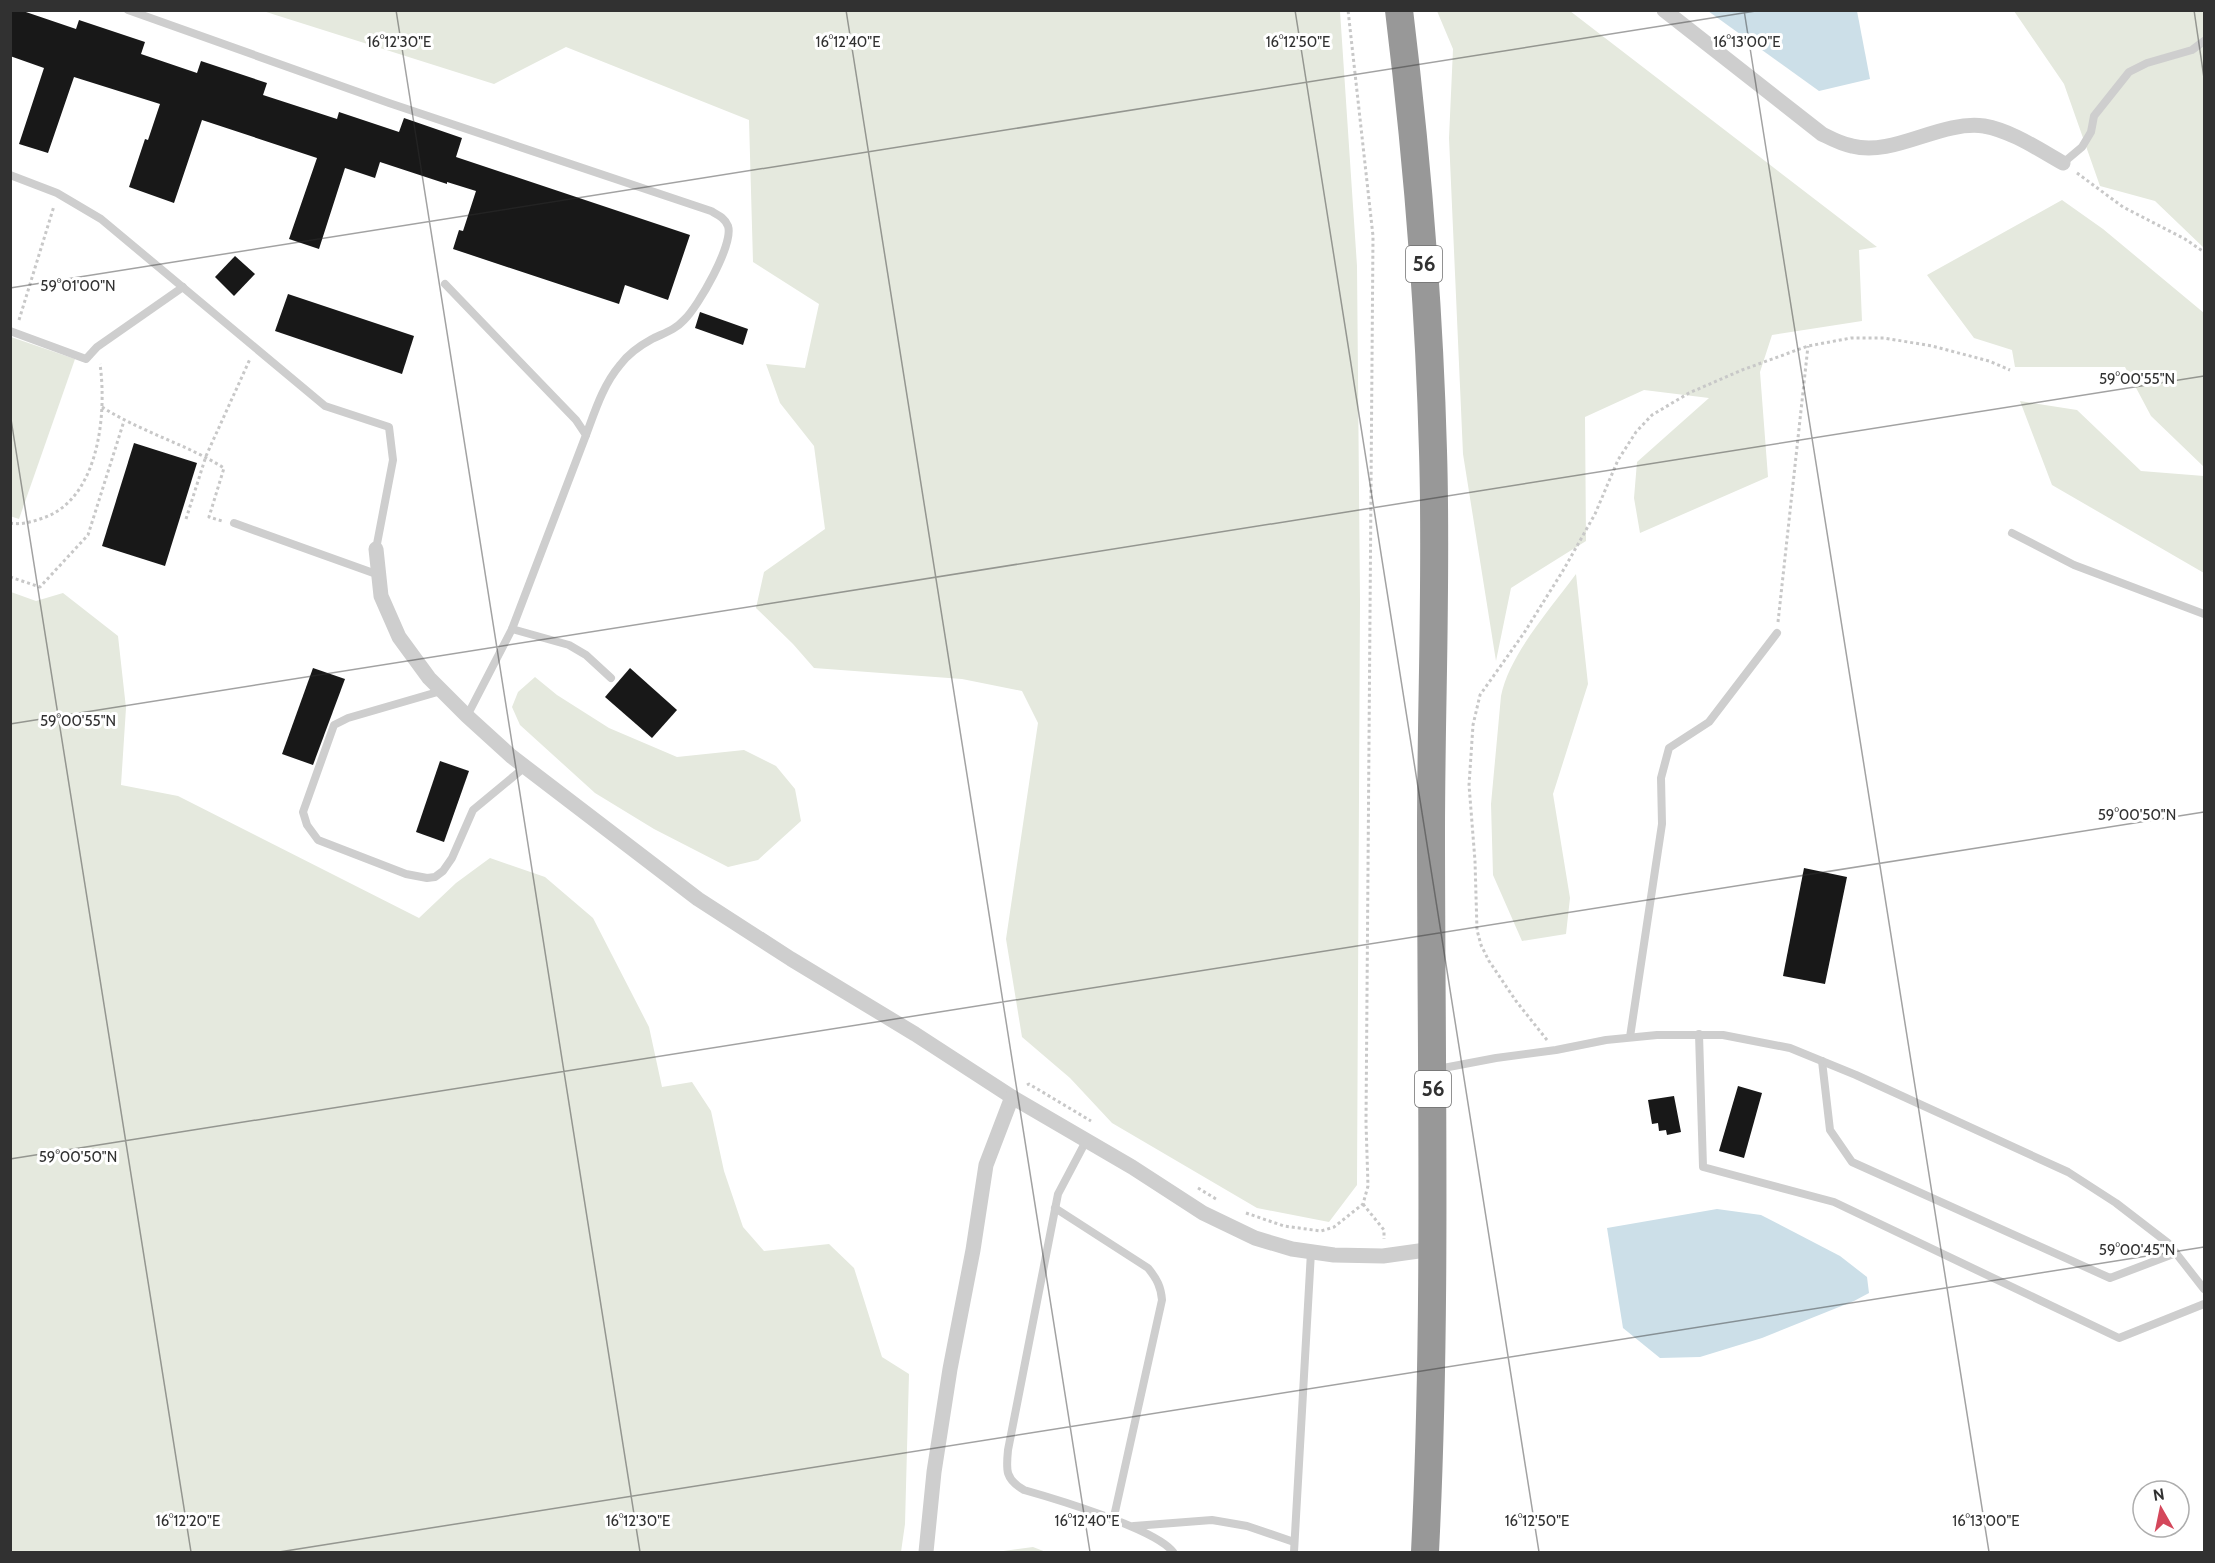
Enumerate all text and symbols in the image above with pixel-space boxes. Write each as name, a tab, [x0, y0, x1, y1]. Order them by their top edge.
text: 16°12'30"E	[367, 33, 431, 51]
text: 16°12'40"E	[816, 33, 880, 51]
text: 16°12'50"E	[1266, 33, 1330, 51]
text: 16°13'00"E	[1713, 33, 1781, 51]
road number: 56	[1406, 246, 1442, 282]
text: 59°01'00"N	[40, 277, 116, 295]
text: 59°00'55"N	[2099, 370, 2175, 388]
text: 59°00'55"N	[40, 712, 116, 730]
text: 59°00'50"N	[2098, 806, 2176, 824]
road number: 56	[1415, 1071, 1451, 1107]
text: 59°00'50"N	[39, 1148, 117, 1166]
text: 59°00'45"N	[2099, 1241, 2175, 1259]
north arrow	[2131, 1479, 2191, 1539]
text: N	[2152, 1484, 2166, 1505]
text: 16°12'20"E	[156, 1512, 220, 1530]
text: 16°12'30"E	[606, 1512, 670, 1530]
text: 16°12'40"E	[1055, 1512, 1119, 1530]
text: 16°12'50"E	[1505, 1512, 1569, 1530]
text: 16°13'00"E	[1952, 1512, 2020, 1530]

